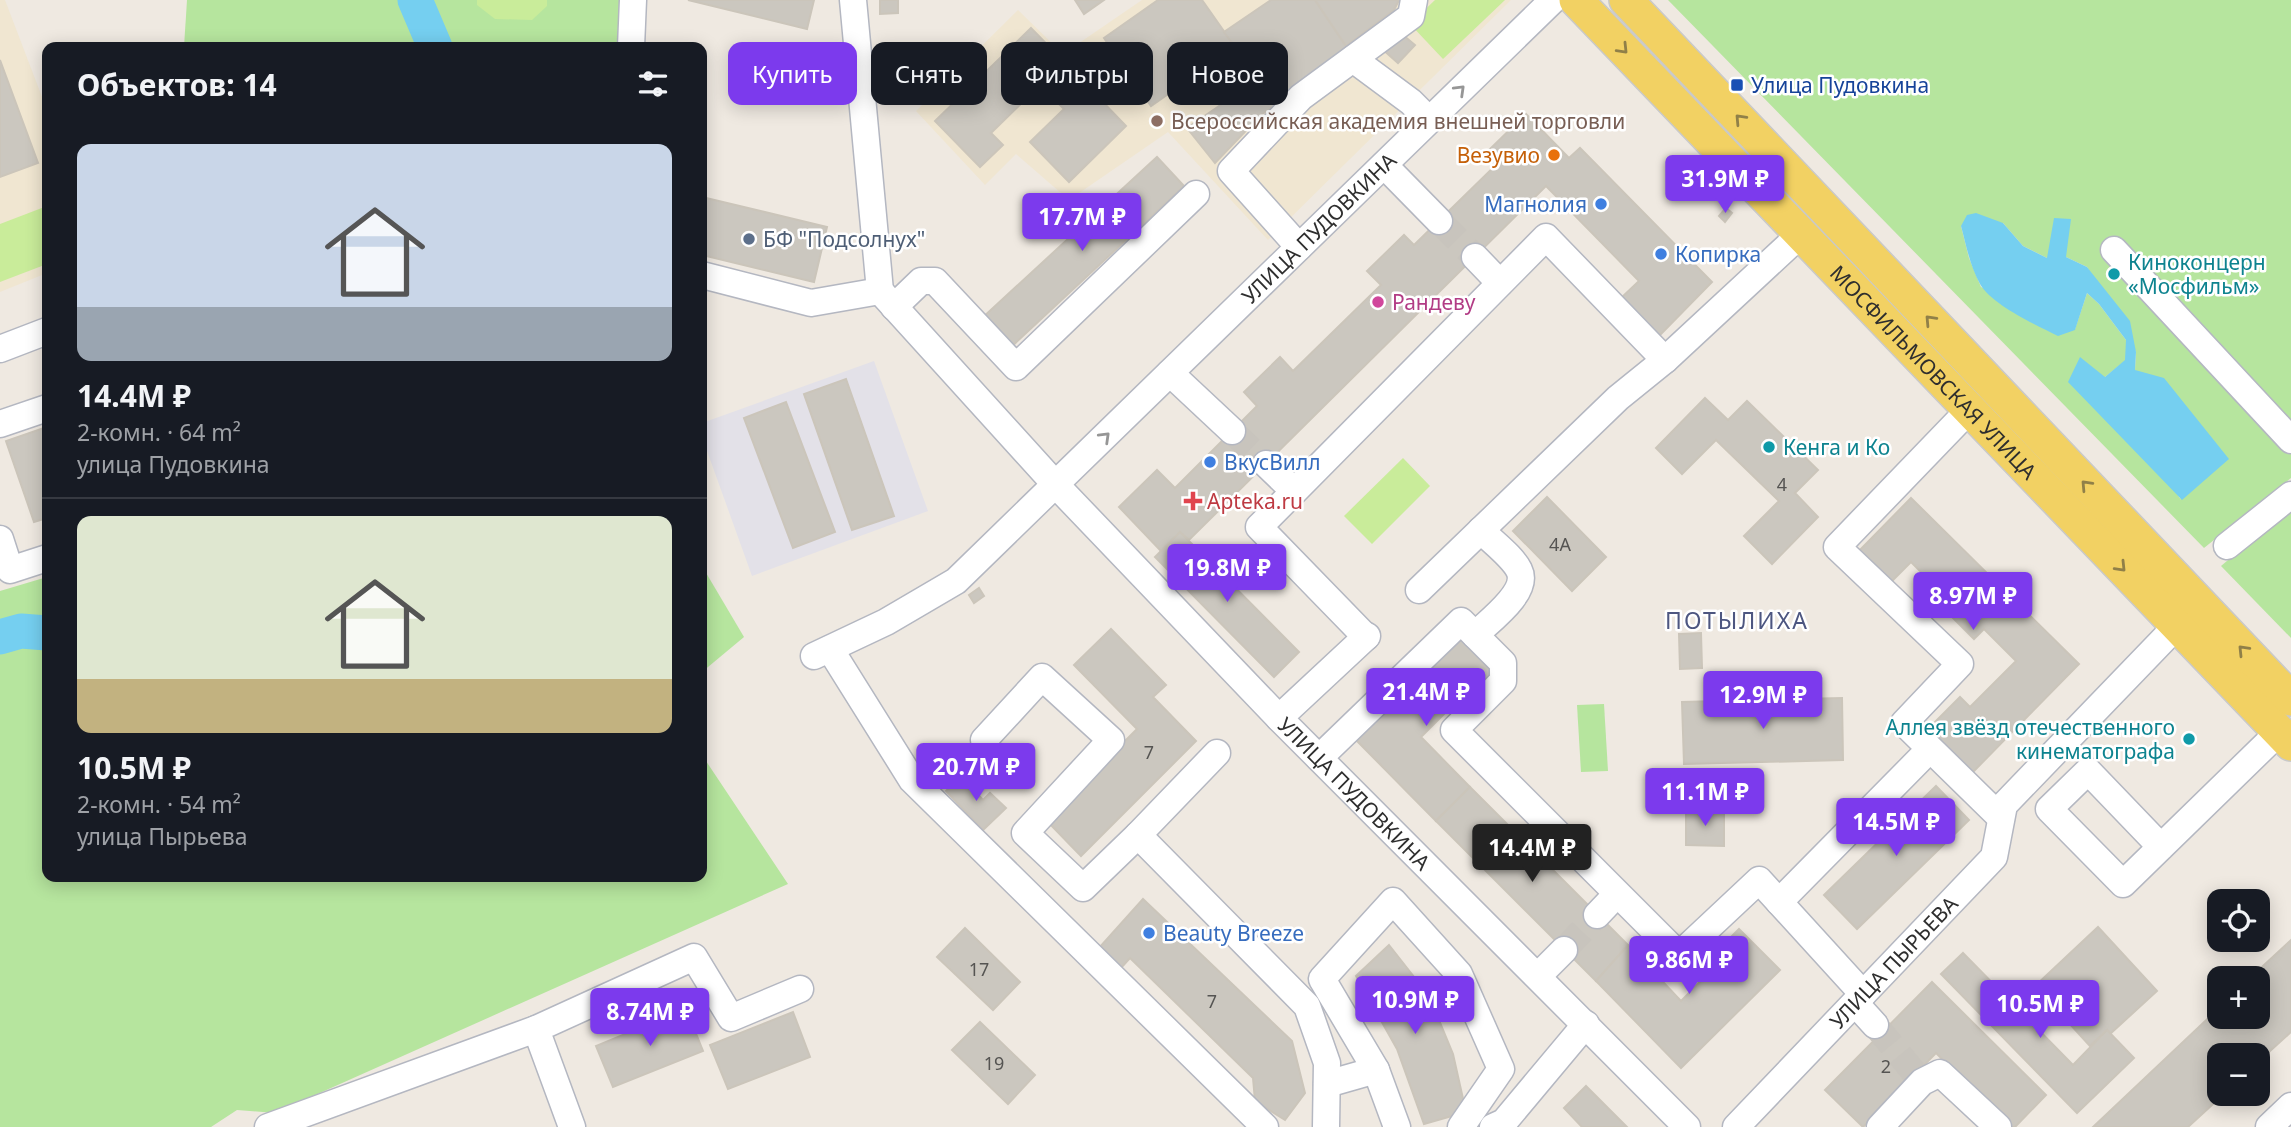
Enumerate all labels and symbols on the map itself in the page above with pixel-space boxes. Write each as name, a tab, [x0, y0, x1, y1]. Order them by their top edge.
one-way arrow	[1615, 41, 1628, 54]
place label: Улица Пудовкина	[1751, 71, 1929, 99]
marker: Улица Пудовкина	[1729, 77, 1745, 93]
one-way arrow	[1452, 86, 1465, 99]
place label: Всероссийская академия внешней торговли	[1171, 107, 1625, 135]
marker: Всероссийская академия внешней торговли	[1149, 113, 1165, 129]
one-way arrow	[1735, 115, 1748, 128]
place label: Везувио	[1457, 141, 1540, 169]
street label: УЛИЦА ПУДОВКИНА	[1235, 146, 1403, 310]
marker: Везувио	[1546, 147, 1562, 163]
pin: 31.9M ₽	[1660, 156, 1790, 215]
place label: Магнолия	[1484, 190, 1587, 218]
pin: 17.7M ₽	[1017, 194, 1147, 253]
marker: Магнолия	[1593, 196, 1609, 212]
place label: БФ "Подсолнух"	[763, 225, 925, 253]
marker: БФ "Подсолнух"	[741, 231, 757, 247]
place label: Копирка	[1675, 240, 1761, 268]
marker: Копирка	[1653, 246, 1669, 262]
place label: Киноконцерн «Мосфильм»	[2128, 248, 2266, 300]
street label: МОСФИЛЬМОВСКАЯ УЛИЦА	[1824, 259, 2043, 485]
marker: Киноконцерн «Мосфильм»	[2106, 266, 2122, 282]
place label: Рандеву	[1392, 288, 1476, 316]
marker: Рандеву	[1370, 294, 1386, 310]
one-way arrow	[1925, 315, 1938, 328]
one-way arrow	[1097, 433, 1110, 446]
place label: Кенга и Ко	[1783, 433, 1890, 461]
marker: Кенга и Ко	[1761, 439, 1777, 455]
place label: ВкусВилл	[1224, 448, 1321, 476]
marker: ВкусВилл	[1202, 454, 1218, 470]
house number: 4	[1777, 472, 1787, 496]
one-way arrow	[2082, 480, 2095, 493]
place label: Apteka.ru	[1207, 487, 1303, 515]
marker: Apteka.ru	[1185, 493, 1201, 509]
house number: 4А	[1549, 532, 1571, 556]
pin: 19.8M ₽	[1162, 544, 1292, 604]
one-way arrow	[2112, 558, 2125, 571]
pin: 8.97M ₽	[1908, 572, 2038, 632]
district label: ПОТЫЛИХА	[1665, 604, 1809, 636]
one-way arrow	[2239, 645, 2252, 658]
pin: 21.4M ₽	[1361, 668, 1491, 728]
pin: 12.9M ₽	[1698, 672, 1828, 731]
street label: УЛИЦА ПУДОВКИНА	[1272, 711, 1437, 876]
place label: Аллея звёзд отечественного кинематографа	[1886, 713, 2175, 765]
marker: Аллея звёзд отечественного кинематографа	[2181, 731, 2197, 747]
house number: 7	[1144, 740, 1154, 764]
pin: 20.7M ₽	[911, 744, 1041, 803]
pin: 11.1M ₽	[1640, 768, 1770, 828]
pin: 14.5M ₽	[1831, 798, 1961, 858]
pin: 14.4M ₽	[1467, 824, 1597, 884]
street label: УЛИЦА ПЫРЬЕВА	[1823, 889, 1964, 1035]
place label: Beauty Breeze	[1163, 919, 1304, 947]
marker: Beauty Breeze	[1141, 925, 1157, 941]
pin: 9.86M ₽	[1624, 936, 1754, 996]
house number: 17	[969, 957, 989, 981]
pin: 10.9M ₽	[1350, 976, 1480, 1036]
pin: 10.5M ₽	[1975, 981, 2105, 1040]
pin: 8.74M ₽	[585, 988, 715, 1048]
house number: 7	[1207, 989, 1217, 1013]
house number: 19	[984, 1051, 1004, 1075]
house number: 2	[1881, 1054, 1891, 1078]

